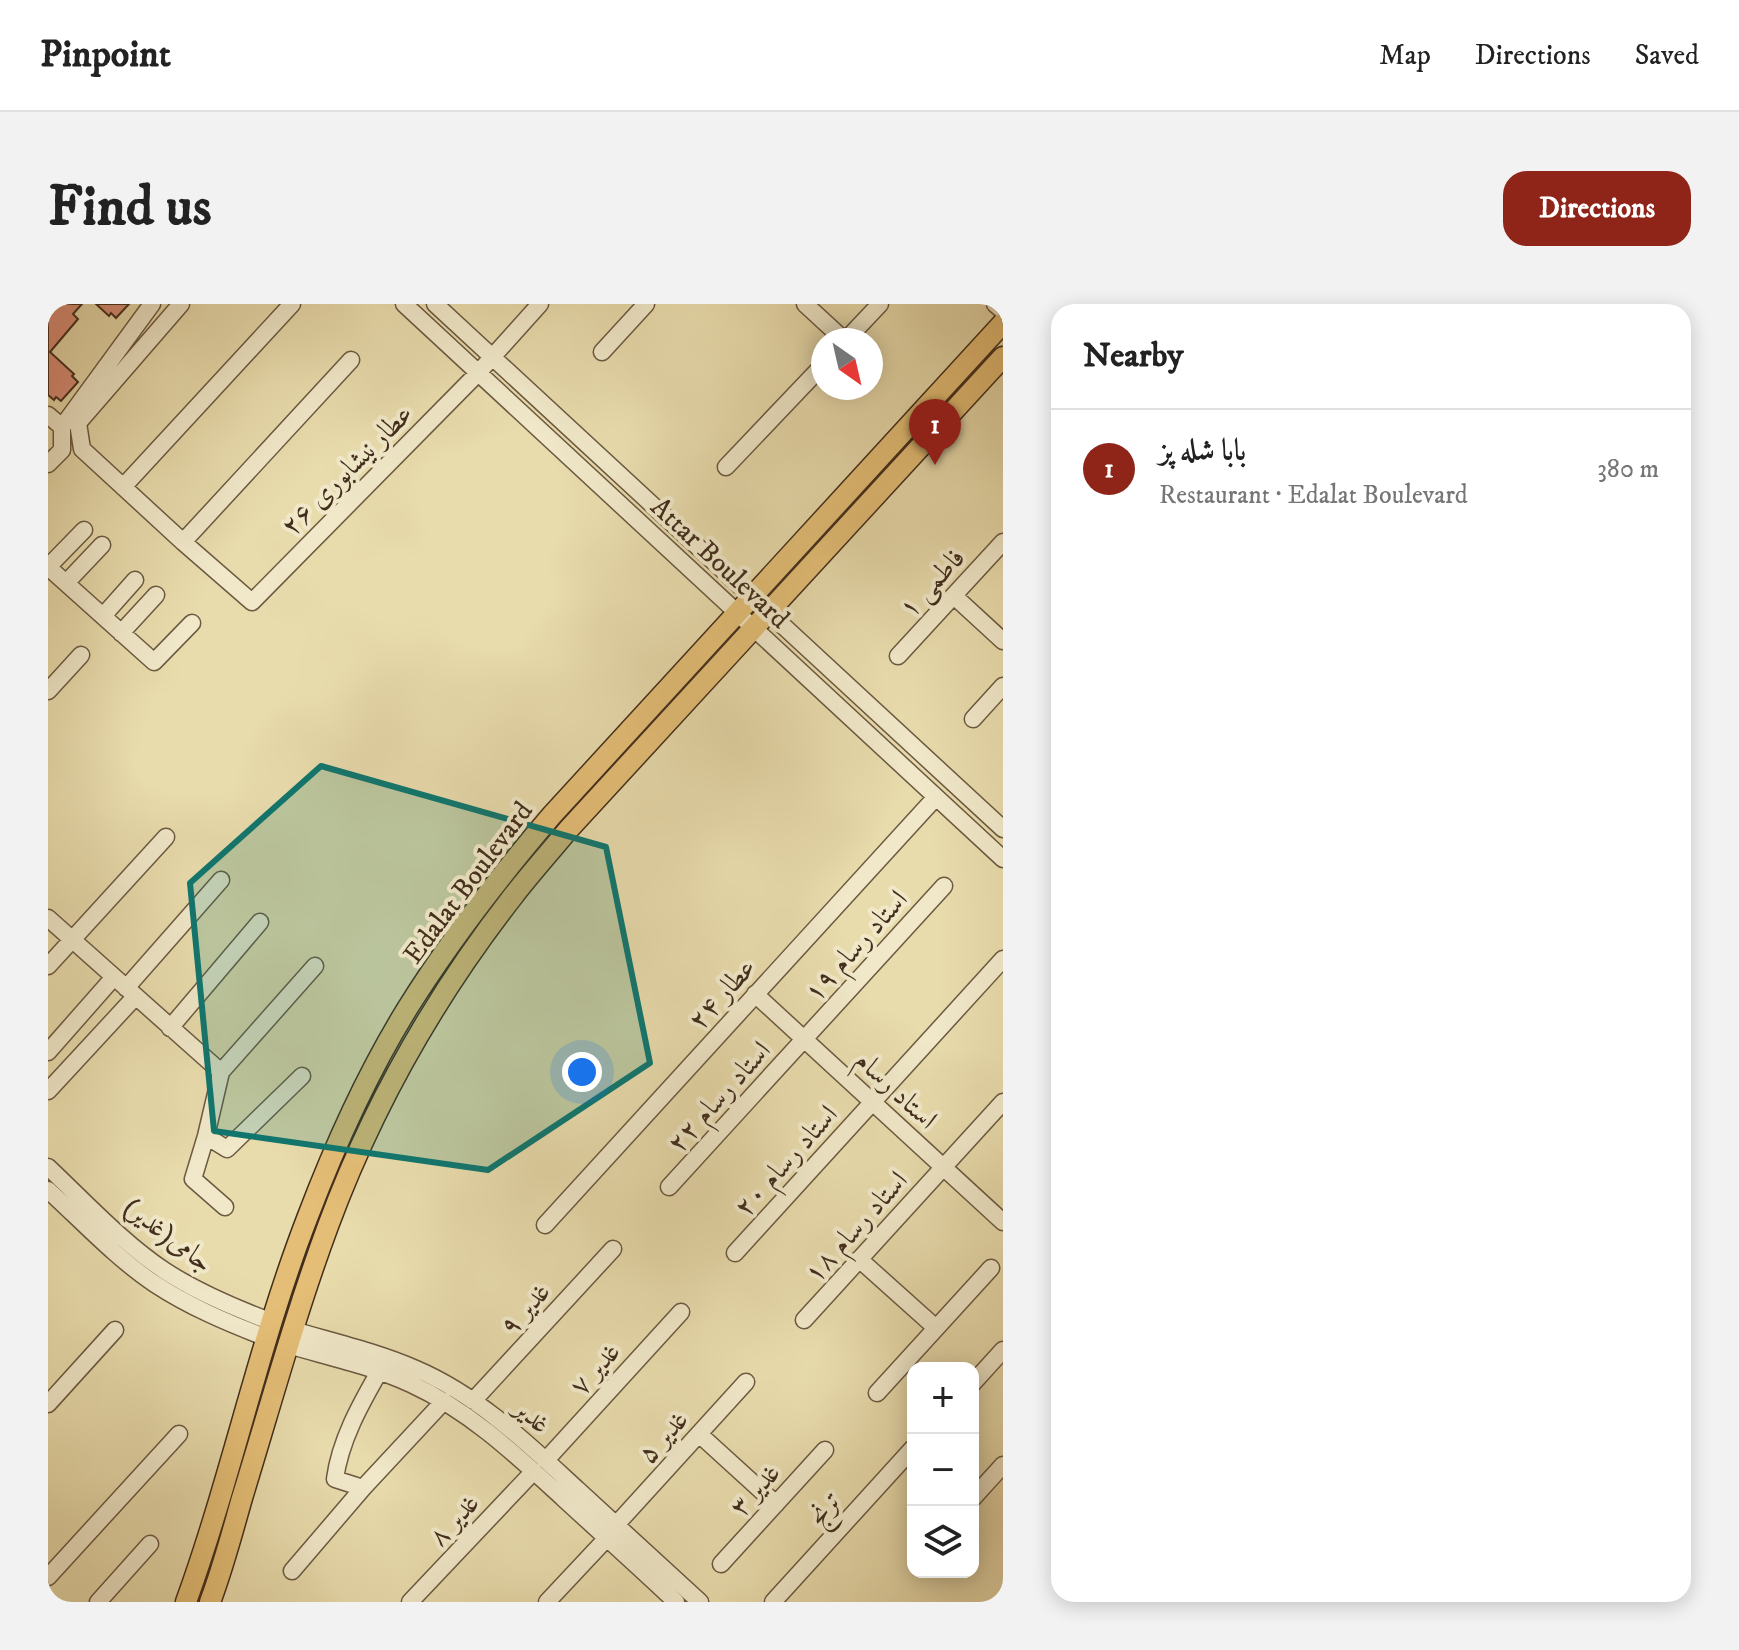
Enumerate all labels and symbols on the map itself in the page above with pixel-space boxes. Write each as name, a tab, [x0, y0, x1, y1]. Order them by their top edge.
north arrow	[811, 328, 883, 400]
street label: عطار نیشابوری ۲۶	[274, 397, 420, 543]
pin: 1	[909, 399, 961, 465]
street label: Attar Boulevard	[643, 490, 797, 636]
street label: فاطمی ۱	[891, 541, 974, 626]
street label: Edalat Boulevard	[396, 795, 541, 971]
street label: استاد رسام ۱۹	[797, 883, 920, 1013]
street label: عطار ۲۴	[681, 951, 764, 1037]
street label: استاد رسام ۲۲	[660, 1034, 783, 1164]
street label: استاد رسام	[843, 1043, 944, 1141]
your location	[562, 1052, 602, 1092]
street label: استاد رسام ۲۰	[727, 1098, 850, 1228]
street label: استاد رسام ۱۸	[797, 1164, 920, 1294]
street label: جامی(غدیر)	[116, 1190, 220, 1280]
street label: غدیر ۹	[492, 1275, 558, 1343]
street label: غدیر ۷	[562, 1335, 628, 1403]
street label: غدیر	[504, 1389, 558, 1442]
street label: غدیر ۵	[630, 1403, 696, 1471]
street label: غدیر ۳	[722, 1456, 788, 1524]
street label: ترنج	[800, 1484, 854, 1538]
street label: غدیر ۸	[421, 1486, 487, 1554]

